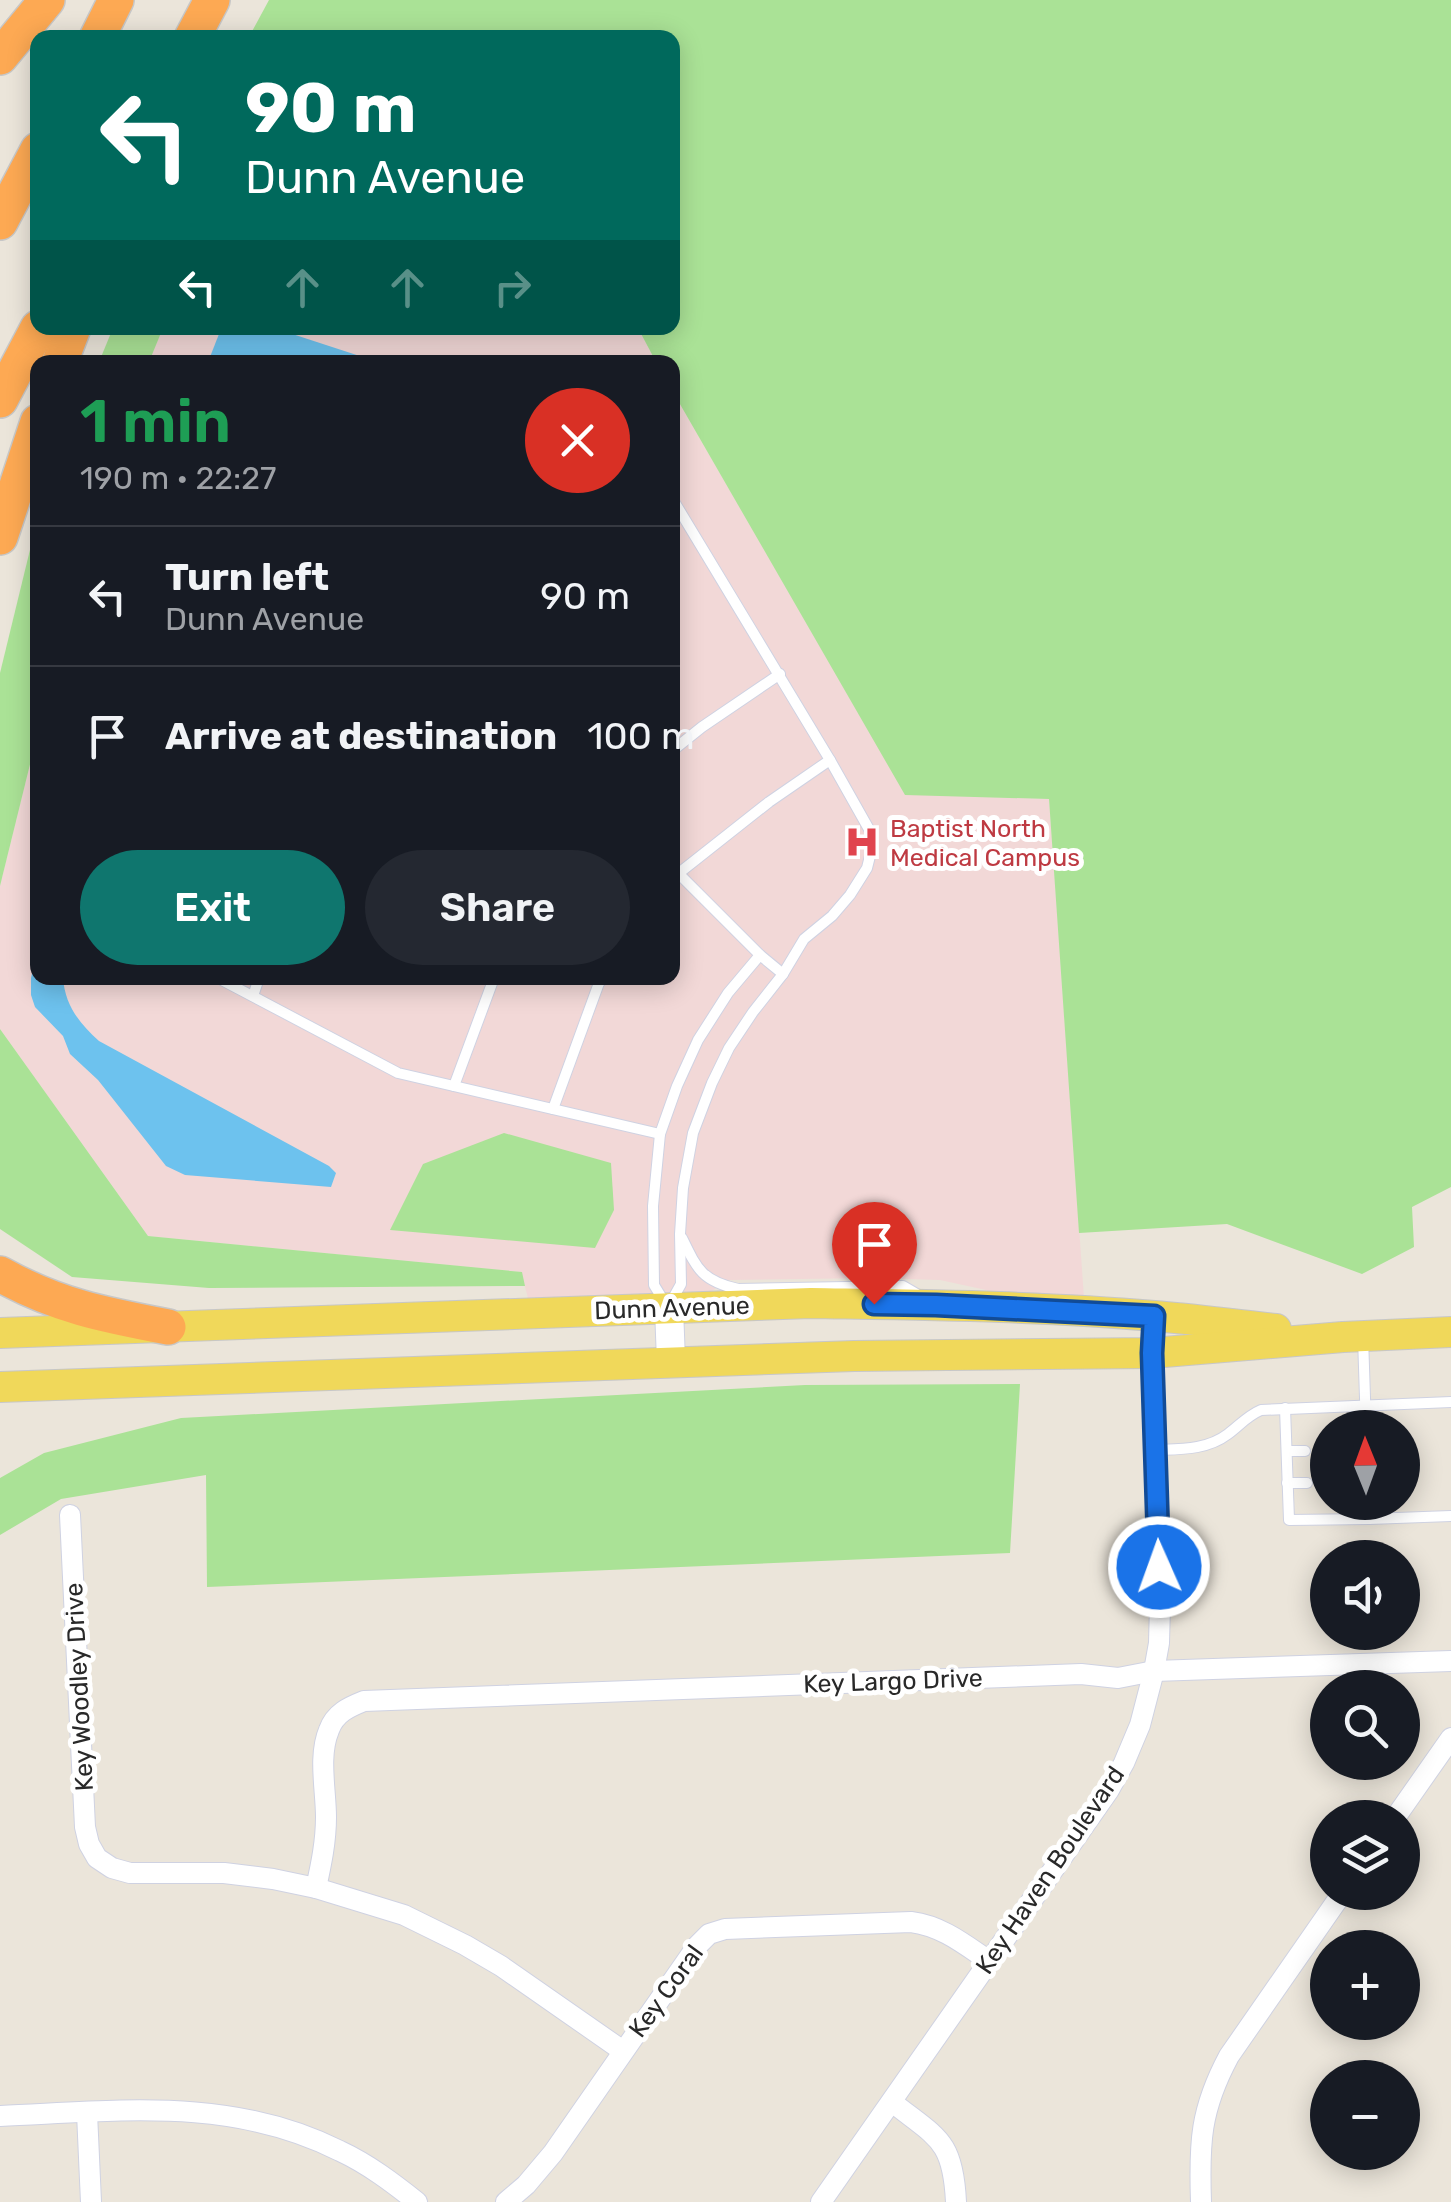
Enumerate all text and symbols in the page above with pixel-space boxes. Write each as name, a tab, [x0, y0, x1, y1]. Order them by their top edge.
text: 90 m	[245, 67, 417, 150]
icon: left	[80, 70, 210, 200]
text: Dunn Avenue	[245, 151, 525, 204]
icon: left	[170, 260, 225, 315]
icon: ahead	[275, 260, 330, 315]
icon: ahead	[380, 260, 435, 315]
icon: right	[485, 260, 540, 315]
text: 1 min	[80, 386, 231, 457]
button: close	[525, 388, 630, 493]
text: 190 m · 22:27	[80, 459, 276, 497]
text: Turn left	[165, 554, 329, 600]
icon: left	[80, 569, 135, 624]
text: 90 m	[540, 573, 630, 619]
text: Dunn Avenue	[165, 600, 364, 638]
icon: arrive	[80, 709, 135, 764]
text: Arrive at destination	[165, 713, 557, 759]
text: 100 m	[587, 713, 695, 759]
place label: Baptist North Medical Campus	[890, 814, 1080, 872]
hospital icon: Baptist North Medical Campus	[843, 823, 881, 861]
button: Exit	[80, 850, 345, 965]
button: Share	[365, 850, 630, 965]
pin	[832, 1202, 917, 1305]
icon: arrive	[847, 1217, 902, 1272]
street label: Dunn Avenue	[594, 1291, 750, 1325]
north arrow	[1310, 1410, 1420, 1520]
map controls	[1310, 1410, 1420, 2170]
position arrow	[1107, 1515, 1211, 1619]
button: sound	[1310, 1540, 1420, 1650]
street label: Key Woodley Drive	[59, 1582, 99, 1792]
street label: Key Largo Drive	[803, 1663, 983, 1699]
button: search	[1310, 1670, 1420, 1780]
street label: Key Haven Boulevard	[970, 1761, 1130, 1979]
button: layers	[1310, 1800, 1420, 1910]
button: +	[1310, 1930, 1420, 2040]
street label: Key Coral	[623, 1939, 709, 2043]
button: −	[1310, 2060, 1420, 2170]

